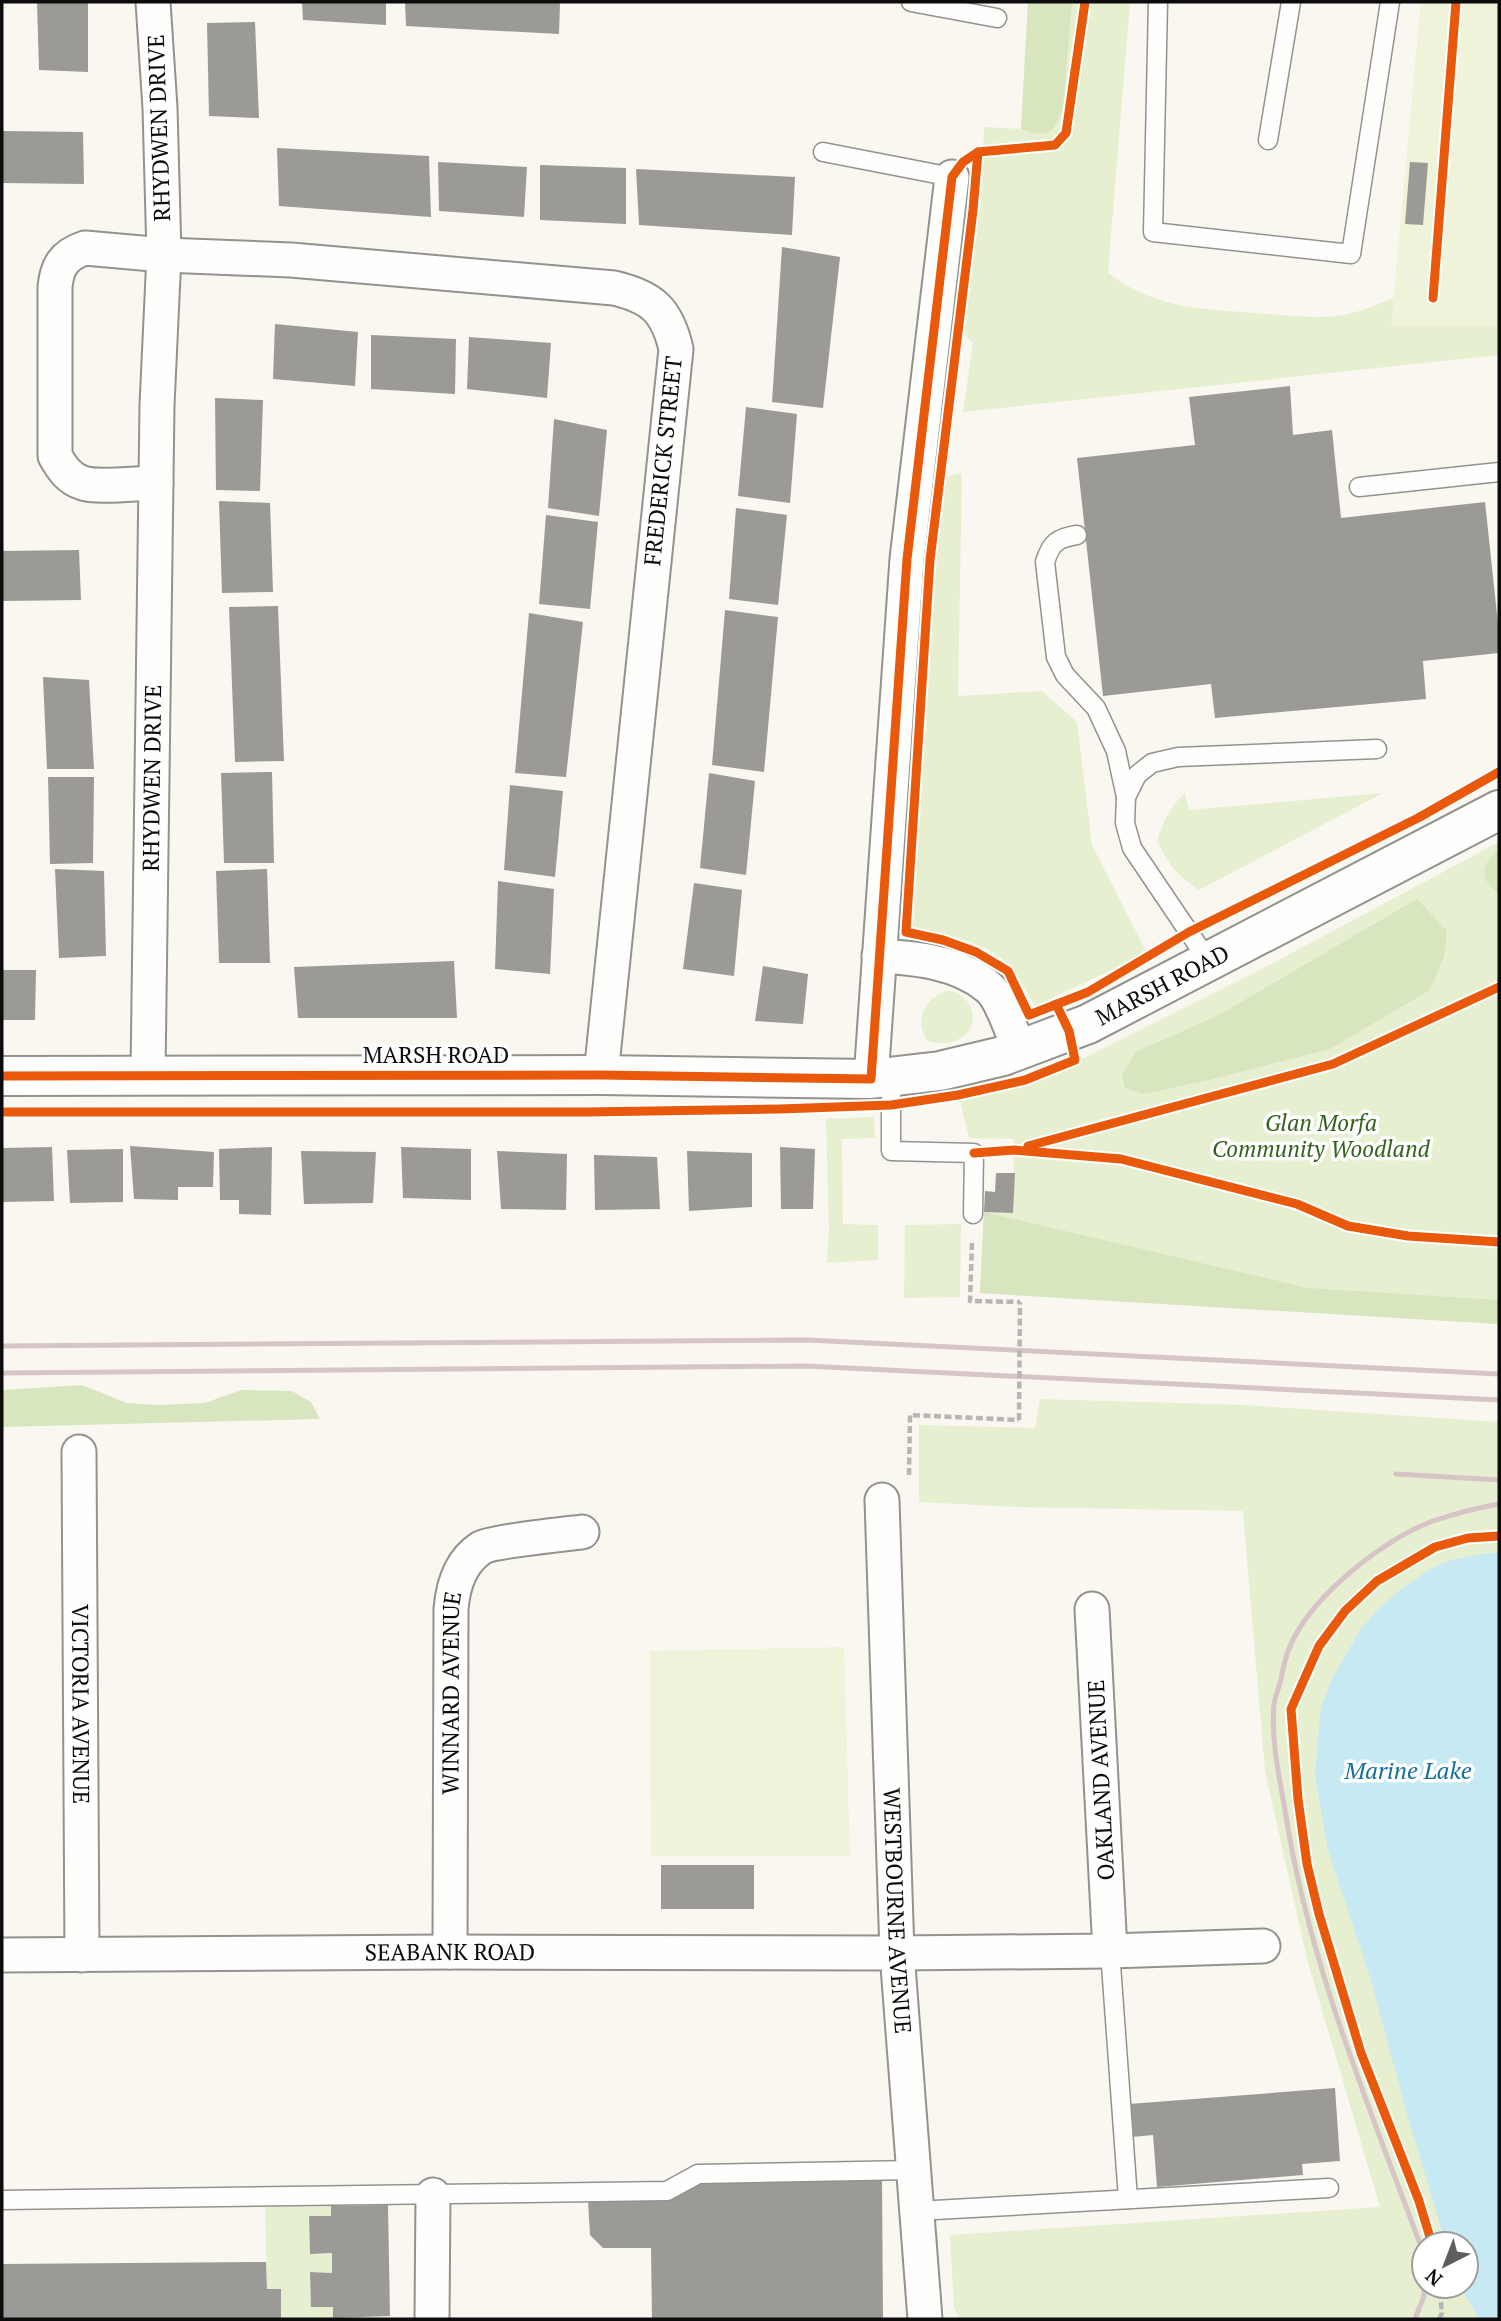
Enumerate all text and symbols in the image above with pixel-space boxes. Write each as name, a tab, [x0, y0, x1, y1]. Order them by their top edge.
street label: RHYDWEN DRIVE	[140, 34, 177, 222]
street label: FREDERICK STREET	[636, 355, 689, 567]
street label: RHYDWEN DRIVE	[135, 684, 168, 872]
street label: MARSH ROAD	[1090, 937, 1234, 1032]
street label: MARSH ROAD	[363, 1039, 509, 1070]
park label: Glan Morfa Community Woodland	[1212, 1107, 1431, 1164]
street label: WINNARD AVENUE	[434, 1589, 468, 1795]
street label: VICTORIA AVENUE	[65, 1604, 97, 1804]
street label: OAKLAND AVENUE	[1080, 1679, 1121, 1881]
water label: Marine Lake	[1343, 1754, 1472, 1786]
street label: WESTBOURNE AVENUE	[877, 1787, 919, 2035]
street label: SEABANK ROAD	[365, 1936, 535, 1968]
north arrow	[1410, 2230, 1480, 2300]
text: N	[1419, 2263, 1447, 2292]

